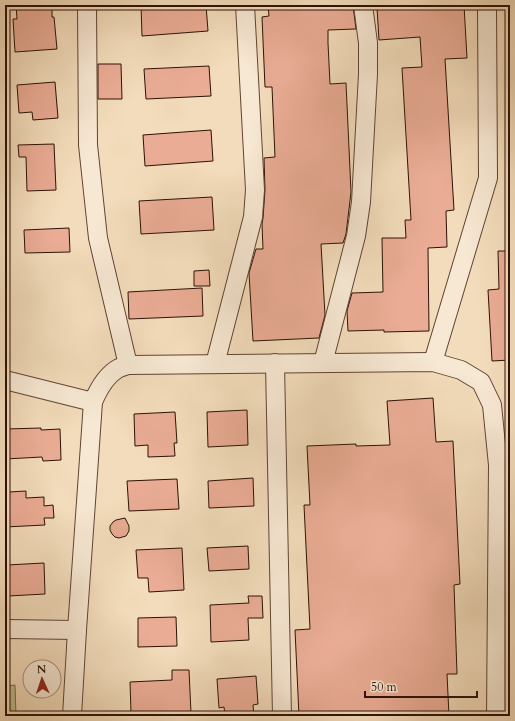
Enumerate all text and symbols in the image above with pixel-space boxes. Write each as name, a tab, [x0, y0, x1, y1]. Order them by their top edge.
north arrow	[22, 659, 62, 699]
text: N	[36, 662, 47, 677]
scale bar	[365, 673, 477, 699]
text: 50 m	[371, 679, 398, 695]

